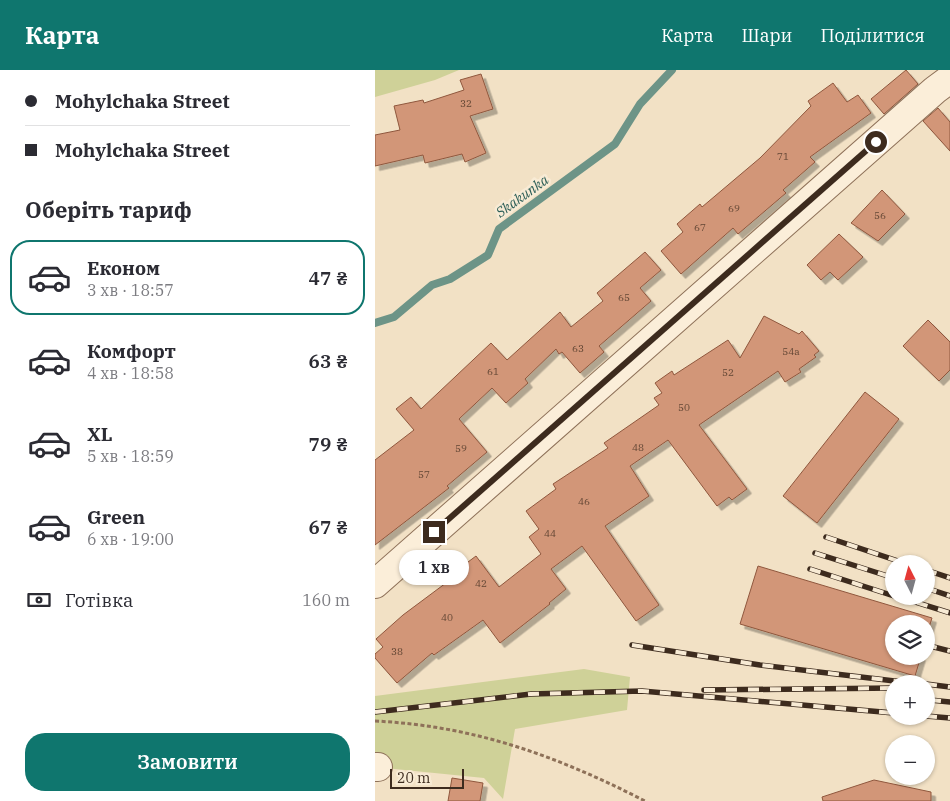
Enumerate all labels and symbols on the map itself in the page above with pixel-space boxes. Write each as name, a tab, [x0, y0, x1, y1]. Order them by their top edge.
house number: 32	[460, 97, 472, 110]
route start	[865, 131, 887, 153]
house number: 71	[777, 150, 789, 163]
water label: Skakunka	[491, 171, 552, 222]
house number: 69	[728, 202, 740, 215]
house number: 56	[874, 209, 886, 222]
house number: 67	[694, 221, 706, 234]
house number: 65	[618, 291, 630, 304]
house number: 63	[572, 342, 584, 355]
house number: 54а	[782, 345, 800, 358]
house number: 61	[487, 365, 499, 378]
house number: 52	[722, 366, 734, 379]
house number: 50	[678, 401, 690, 414]
house number: 48	[632, 441, 644, 454]
house number: 59	[455, 442, 467, 455]
house number: 57	[418, 468, 430, 481]
house number: 46	[578, 495, 590, 508]
route end	[423, 521, 445, 543]
house number: 44	[544, 527, 556, 540]
callout: 1 хв	[399, 550, 469, 584]
north arrow	[885, 555, 935, 605]
house number: 42	[475, 577, 487, 590]
house number: 40	[441, 611, 453, 624]
house number: 38	[391, 645, 403, 658]
scale bar	[390, 766, 464, 789]

